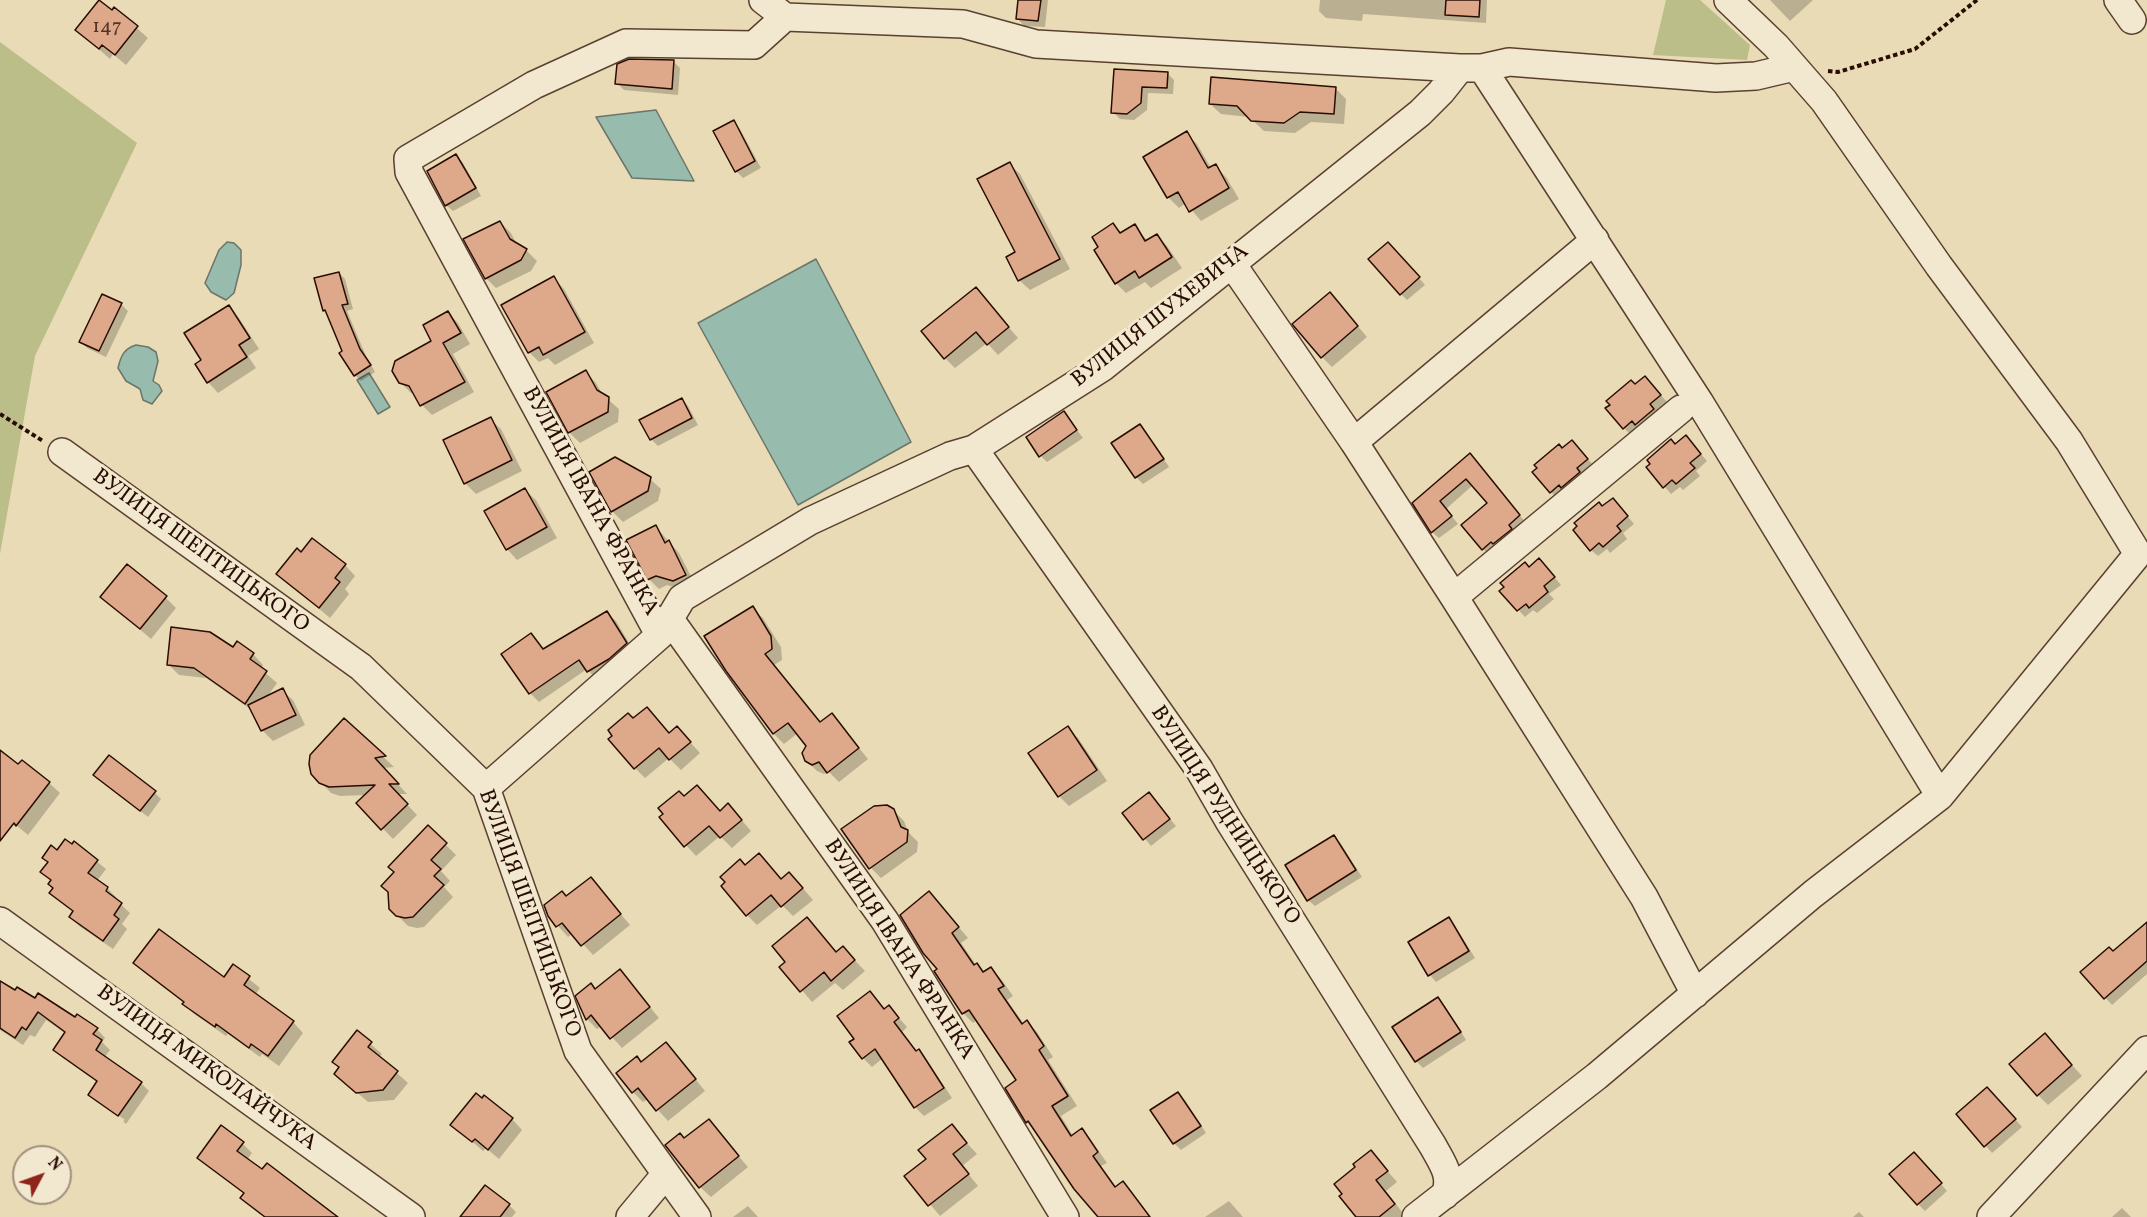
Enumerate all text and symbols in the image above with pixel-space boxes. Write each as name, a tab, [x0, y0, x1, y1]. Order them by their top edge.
house number: 147	[92, 16, 122, 40]
street label: ВУЛИЦЯ ШУХЕВИЧА	[1067, 240, 1255, 394]
street label: ВУЛИЦЯ ІВАНА ФРАНКА	[515, 383, 663, 621]
street label: ВУЛИЦЯ ШЕПТИЦЬКОГО	[86, 464, 314, 640]
street label: ВУЛИЦЯ РУДНИЦЬКОГО	[1143, 702, 1305, 930]
street label: ВУЛИЦЯ ШЕПТИЦЬКОГО	[471, 786, 585, 1042]
street label: ВУЛИЦЯ ІВАНА ФРАНКА	[817, 835, 979, 1065]
street label: ВУЛИЦЯ МИКОЛАЙЧУКА	[91, 980, 321, 1158]
north arrow	[12, 1145, 72, 1205]
text: N	[42, 1153, 66, 1176]

